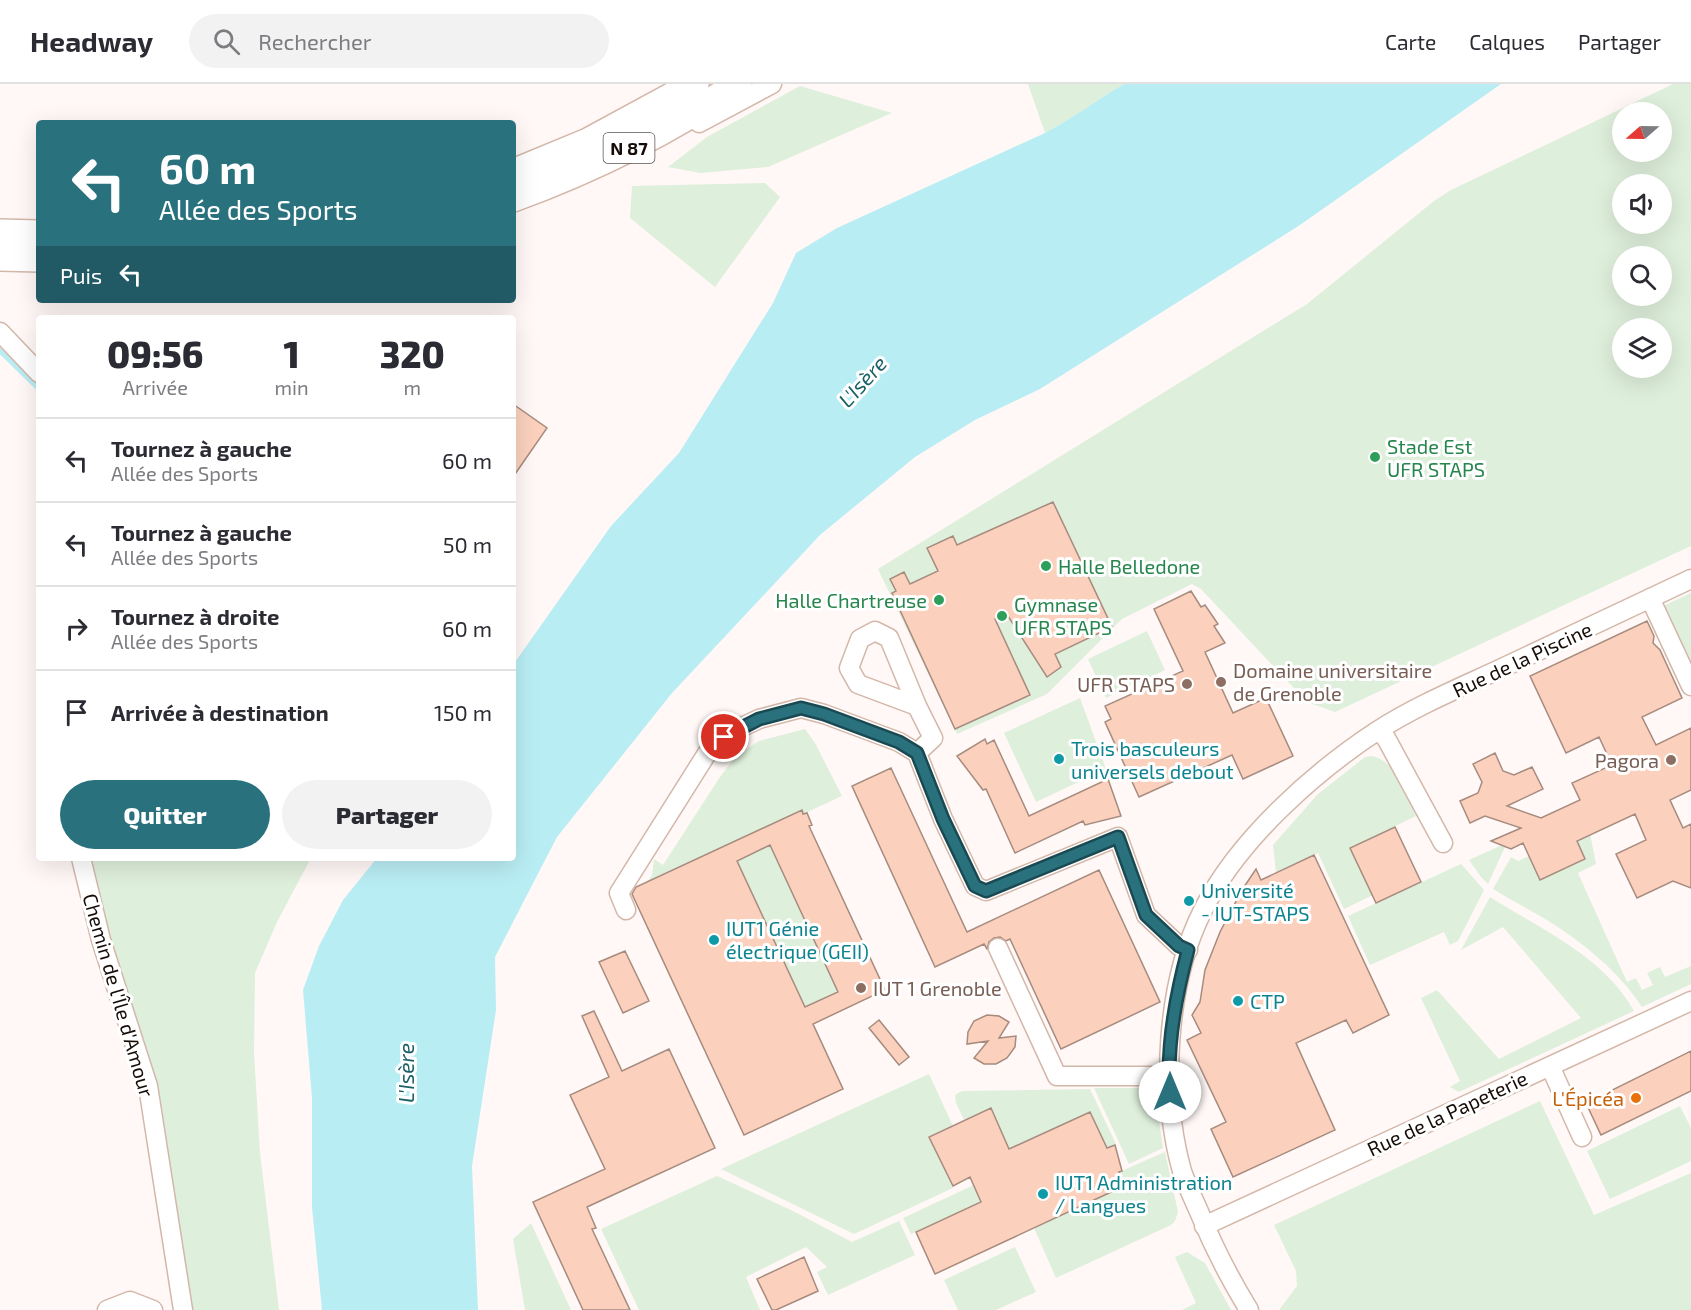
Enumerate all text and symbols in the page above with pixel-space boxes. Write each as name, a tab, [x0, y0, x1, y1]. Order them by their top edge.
search box	[189, 14, 609, 68]
text: Headway	[30, 24, 153, 58]
icon: search	[210, 25, 243, 58]
text: Rechercher	[258, 28, 372, 54]
text: Carte	[1385, 29, 1436, 54]
text: Calques	[1469, 29, 1545, 54]
text: Partager	[1578, 29, 1661, 54]
north arrow	[1612, 102, 1672, 162]
map controls	[1612, 102, 1672, 378]
road number: N 87	[604, 133, 654, 163]
text: 60 m	[159, 142, 256, 192]
icon: left	[60, 144, 138, 222]
button: sound	[1612, 174, 1672, 234]
text: Allée des Sports	[159, 193, 358, 225]
button: search	[1612, 246, 1672, 306]
icon: left	[114, 258, 147, 291]
text: Puis	[60, 262, 102, 288]
button: layers	[1612, 318, 1672, 378]
text: 09:56	[107, 332, 203, 375]
text: 1	[283, 332, 300, 375]
text: 320	[380, 332, 445, 375]
water label: L'Isère	[833, 350, 891, 412]
text: Arrivée	[123, 375, 188, 399]
text: min	[275, 375, 309, 399]
text: m	[404, 375, 421, 399]
place label: Stade Est UFR STAPS	[1387, 434, 1485, 481]
text: Tournez à gauche	[111, 435, 292, 461]
icon: left	[60, 444, 93, 477]
text: 60 m	[442, 447, 492, 473]
marker: Stade Est UFR STAPS	[1368, 450, 1382, 464]
text: Allée des Sports	[111, 461, 258, 485]
text: Tournez à gauche	[111, 519, 292, 545]
icon: left	[60, 528, 93, 561]
text: 50 m	[443, 531, 492, 557]
text: Allée des Sports	[111, 545, 258, 569]
place label: Halle Belledone	[1058, 554, 1200, 578]
marker: Halle Belledone	[1039, 559, 1053, 573]
place label: Halle Chartreuse	[775, 588, 927, 612]
place label: Gymnase UFR STAPS	[1014, 592, 1112, 639]
marker: Halle Chartreuse	[932, 593, 946, 607]
text: Tournez à droite	[111, 603, 280, 629]
marker: Gymnase UFR STAPS	[995, 609, 1009, 623]
icon: right	[60, 612, 93, 645]
text: 60 m	[442, 615, 492, 641]
street label: Rue de la Piscine	[1448, 616, 1596, 702]
text: Allée des Sports	[111, 629, 258, 653]
place label: Domaine universitaire de Grenoble	[1233, 658, 1432, 705]
place label: UFR STAPS	[1077, 672, 1175, 696]
marker: Domaine universitaire de Grenoble	[1214, 675, 1228, 689]
marker: UFR STAPS	[1180, 677, 1194, 691]
icon: arrive	[60, 696, 93, 729]
text: Arrivée à destination	[111, 699, 329, 725]
text: 150 m	[434, 699, 492, 725]
pin	[698, 711, 749, 762]
icon: arrive	[707, 720, 740, 753]
place label: Trois basculeurs universels debout	[1071, 736, 1234, 783]
place label: Pagora	[1595, 748, 1659, 772]
marker: Trois basculeurs universels debout	[1052, 752, 1066, 766]
marker: Pagora	[1664, 753, 1678, 767]
button: Quitter	[60, 780, 270, 849]
button: Partager	[282, 780, 492, 849]
place label: Université - IUT-STAPS	[1201, 878, 1309, 925]
street label: Chemin de l'Île d'Amour	[78, 890, 160, 1100]
marker: Université - IUT-STAPS	[1182, 894, 1196, 908]
place label: IUT1 Génie électrique (GEII)	[726, 916, 869, 963]
marker: IUT1 Génie électrique (GEII)	[707, 933, 721, 947]
place label: IUT 1 Grenoble	[873, 976, 1002, 1000]
marker: IUT 1 Grenoble	[854, 981, 868, 995]
place label: CTP	[1250, 989, 1285, 1013]
marker: CTP	[1231, 994, 1245, 1008]
water label: L'Isère	[393, 1043, 418, 1103]
position arrow	[1138, 1060, 1202, 1124]
street label: Rue de la Papeterie	[1363, 1065, 1531, 1161]
place label: L'Épicéa	[1552, 1086, 1624, 1110]
marker: L'Épicéa	[1629, 1091, 1643, 1105]
place label: IUT1 Administration / Langues	[1055, 1170, 1232, 1217]
marker: IUT1 Administration / Langues	[1036, 1187, 1050, 1201]

